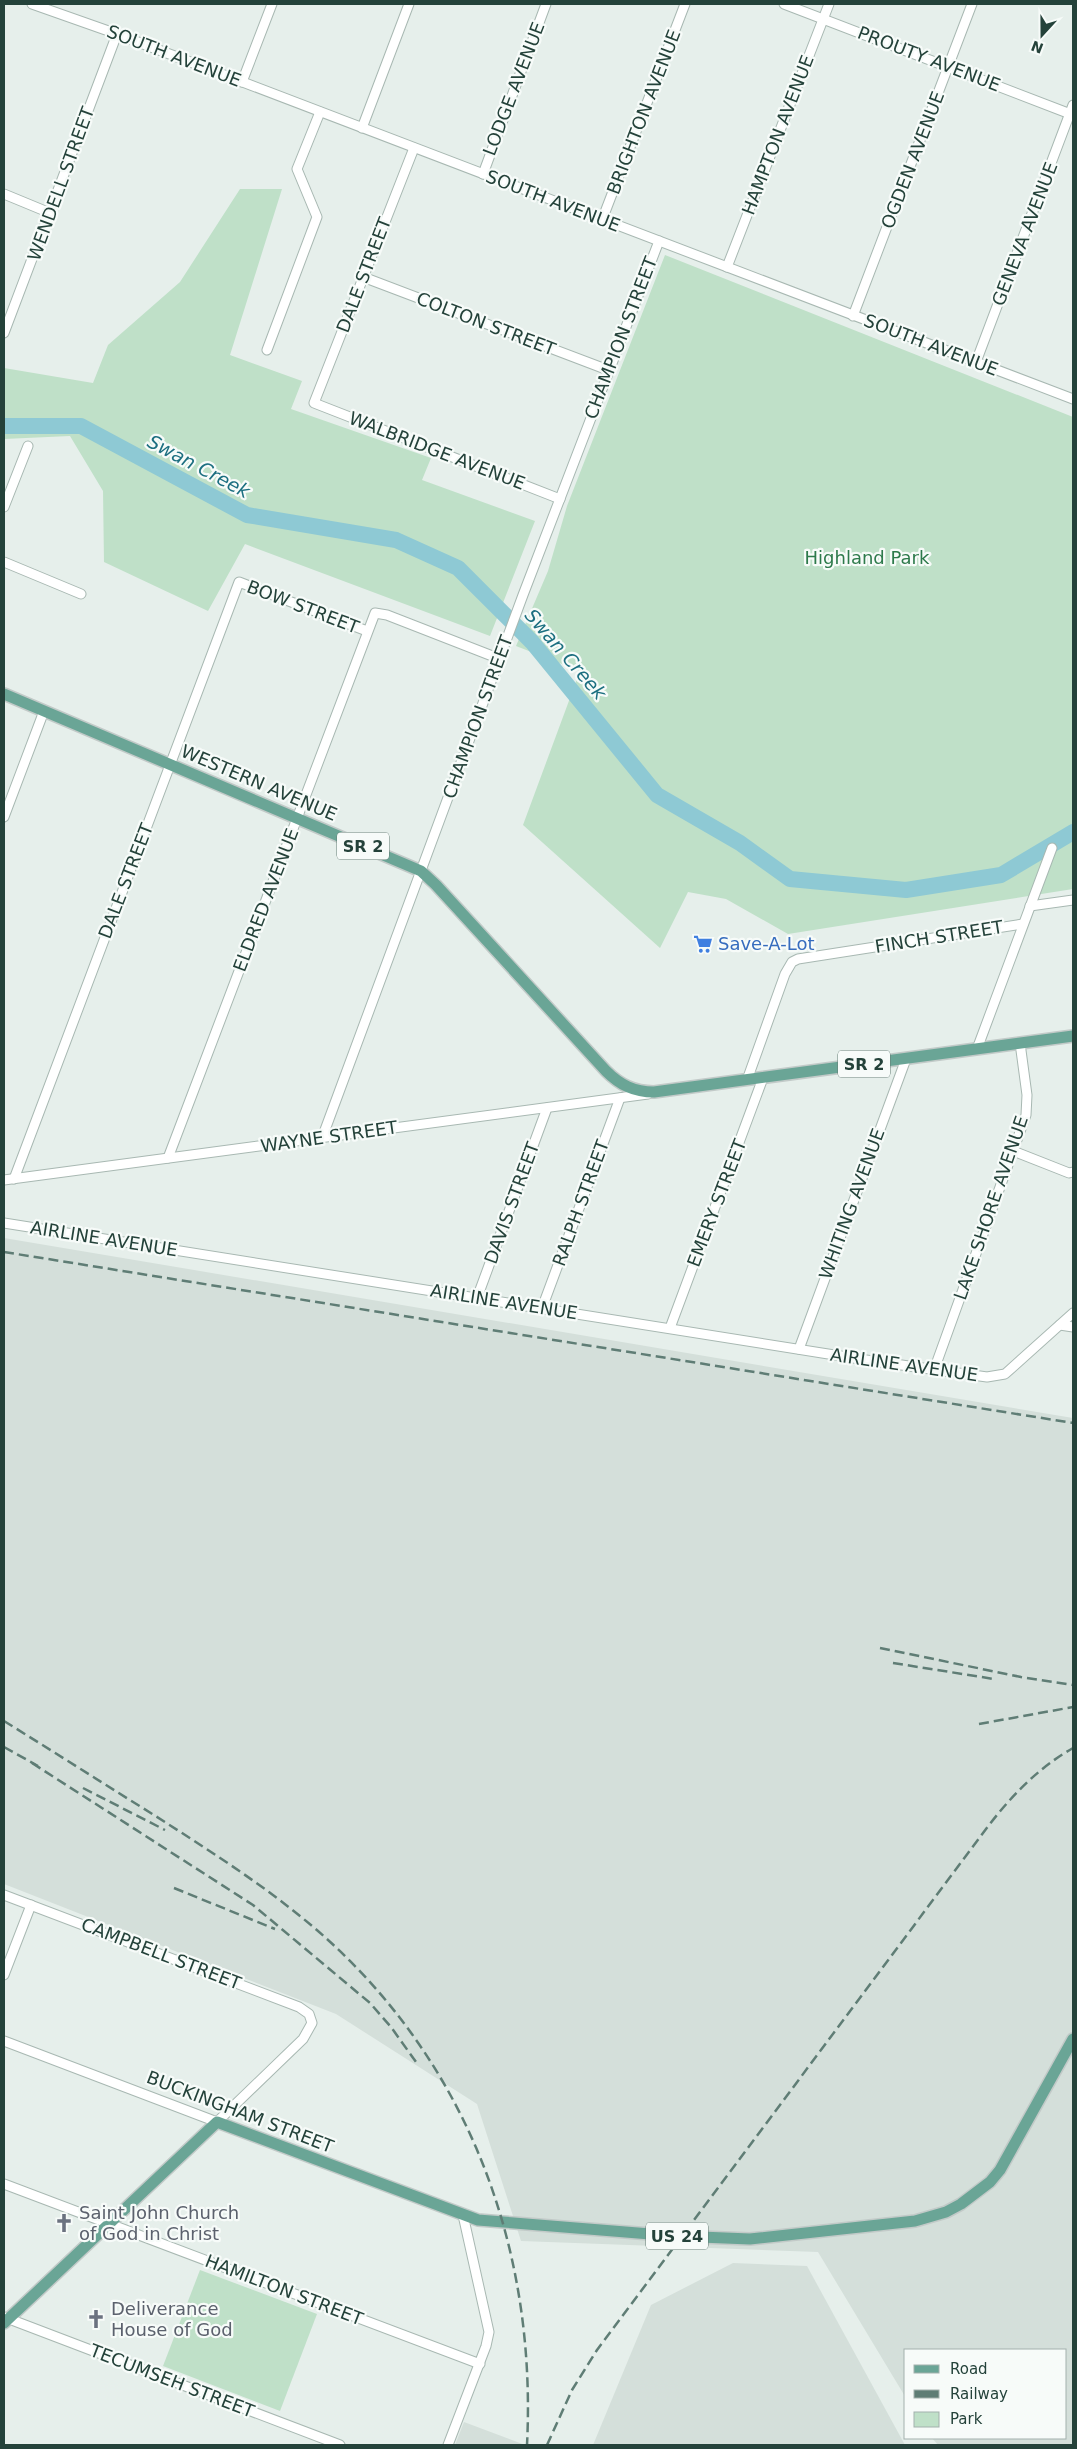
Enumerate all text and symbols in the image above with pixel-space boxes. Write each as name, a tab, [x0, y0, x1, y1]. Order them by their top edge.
north arrow	[1017, 10, 1067, 60]
street label: LODGE AVENUE	[478, 19, 549, 159]
street label: SOUTH AVENUE	[104, 20, 244, 91]
street label: PROUTY AVENUE	[855, 22, 1004, 95]
street label: BRIGHTON AVENUE	[602, 26, 685, 197]
text: N	[1029, 38, 1046, 57]
street label: HAMPTON AVENUE	[737, 52, 818, 218]
street label: OGDEN AVENUE	[877, 88, 948, 231]
street label: WENDELL STREET	[23, 103, 98, 264]
street label: GENEVA AVENUE	[987, 159, 1062, 309]
street label: SOUTH AVENUE	[483, 165, 623, 236]
street label: DALE STREET	[332, 213, 395, 335]
street label: CHAMPION STREET	[580, 253, 662, 422]
street label: COLTON STREET	[414, 287, 560, 360]
street label: SOUTH AVENUE	[861, 309, 1001, 380]
street label: WALBRIDGE AVENUE	[346, 407, 528, 494]
water label: Swan Creek	[144, 430, 255, 503]
park label: Highland Park	[805, 547, 930, 568]
street label: BOW STREET	[244, 576, 363, 638]
water label: Swan Creek	[521, 604, 612, 705]
street label: CHAMPION STREET	[438, 631, 517, 801]
street label: WESTERN AVENUE	[178, 740, 340, 825]
street label: DALE STREET	[94, 819, 157, 941]
street label: ELDRED AVENUE	[229, 825, 302, 974]
road number: SR 2	[337, 832, 389, 859]
street label: FINCH STREET	[873, 916, 1006, 957]
supermarket icon: Save-A-Lot	[692, 933, 714, 955]
place label: Save-A-Lot	[718, 933, 814, 954]
road number: SR 2	[838, 1050, 890, 1078]
street label: LAKE SHORE AVENUE	[949, 1113, 1032, 1303]
street label: WAYNE STREET	[259, 1116, 400, 1157]
street label: WHITING AVENUE	[814, 1126, 889, 1282]
street label: EMERY STREET	[683, 1135, 751, 1270]
street label: RALPH STREET	[548, 1136, 613, 1269]
street label: DAVIS STREET	[480, 1138, 544, 1267]
street label: AIRLINE AVENUE	[29, 1216, 179, 1261]
street label: AIRLINE AVENUE	[429, 1279, 579, 1324]
street label: AIRLINE AVENUE	[829, 1344, 979, 1385]
street label: CAMPBELL STREET	[78, 1913, 245, 1994]
street label: BUCKINGHAM STREET	[144, 2066, 337, 2157]
place label: Saint John Church of God in Christ	[79, 2202, 239, 2244]
church icon: Saint John Church of God in Christ	[53, 2212, 75, 2234]
road number: US 24	[646, 2222, 708, 2250]
street label: HAMILTON STREET	[202, 2250, 367, 2330]
place label: Deliverance House of God	[111, 2298, 233, 2340]
church icon: Deliverance House of God	[85, 2308, 107, 2330]
street label: TECUMSEH STREET	[86, 2339, 258, 2422]
legend	[904, 2349, 1067, 2439]
text: Road	[950, 2360, 988, 2378]
text: Railway	[950, 2385, 1008, 2403]
text: Park	[950, 2410, 983, 2428]

